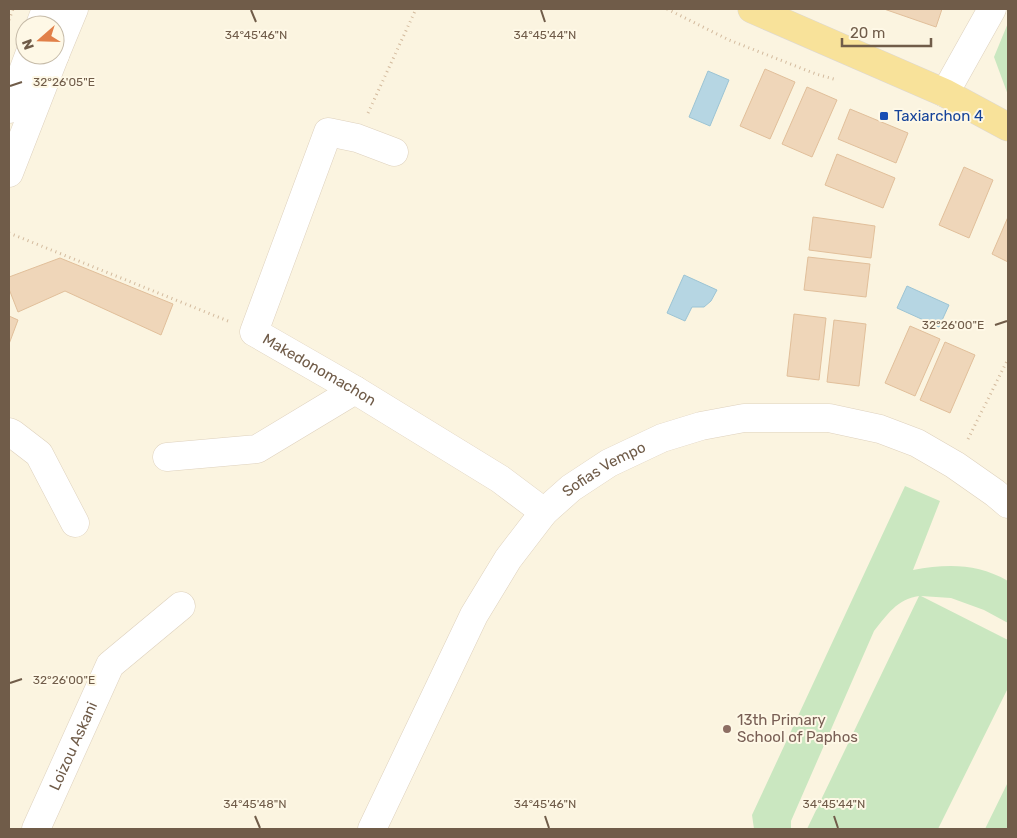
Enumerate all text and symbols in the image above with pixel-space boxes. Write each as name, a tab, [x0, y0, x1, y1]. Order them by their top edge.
north arrow	[15, 15, 65, 65]
scale bar	[842, 15, 931, 47]
text: 20 m	[850, 24, 885, 42]
text: 34°45'46"N	[225, 28, 287, 42]
text: 34°45'44"N	[514, 28, 576, 42]
text: N	[19, 37, 38, 52]
text: 32°26'05"E	[33, 75, 95, 89]
place label: Taxiarchon 4	[894, 107, 983, 125]
marker: Taxiarchon 4	[878, 110, 890, 122]
text: 32°26'00"E	[922, 318, 984, 332]
street label: Makedonomachon	[260, 330, 379, 410]
street label: Sofias Vempo	[558, 438, 649, 501]
text: 32°26'00"E	[33, 673, 95, 687]
street label: Loizou Askani	[46, 699, 101, 793]
place label: 13th Primary School of Paphos	[737, 711, 858, 746]
marker: 13th Primary School of Paphos	[721, 723, 733, 735]
text: 34°45'48"N	[223, 797, 287, 811]
text: 34°45'46"N	[514, 797, 576, 811]
text: 34°45'44"N	[803, 797, 865, 811]

